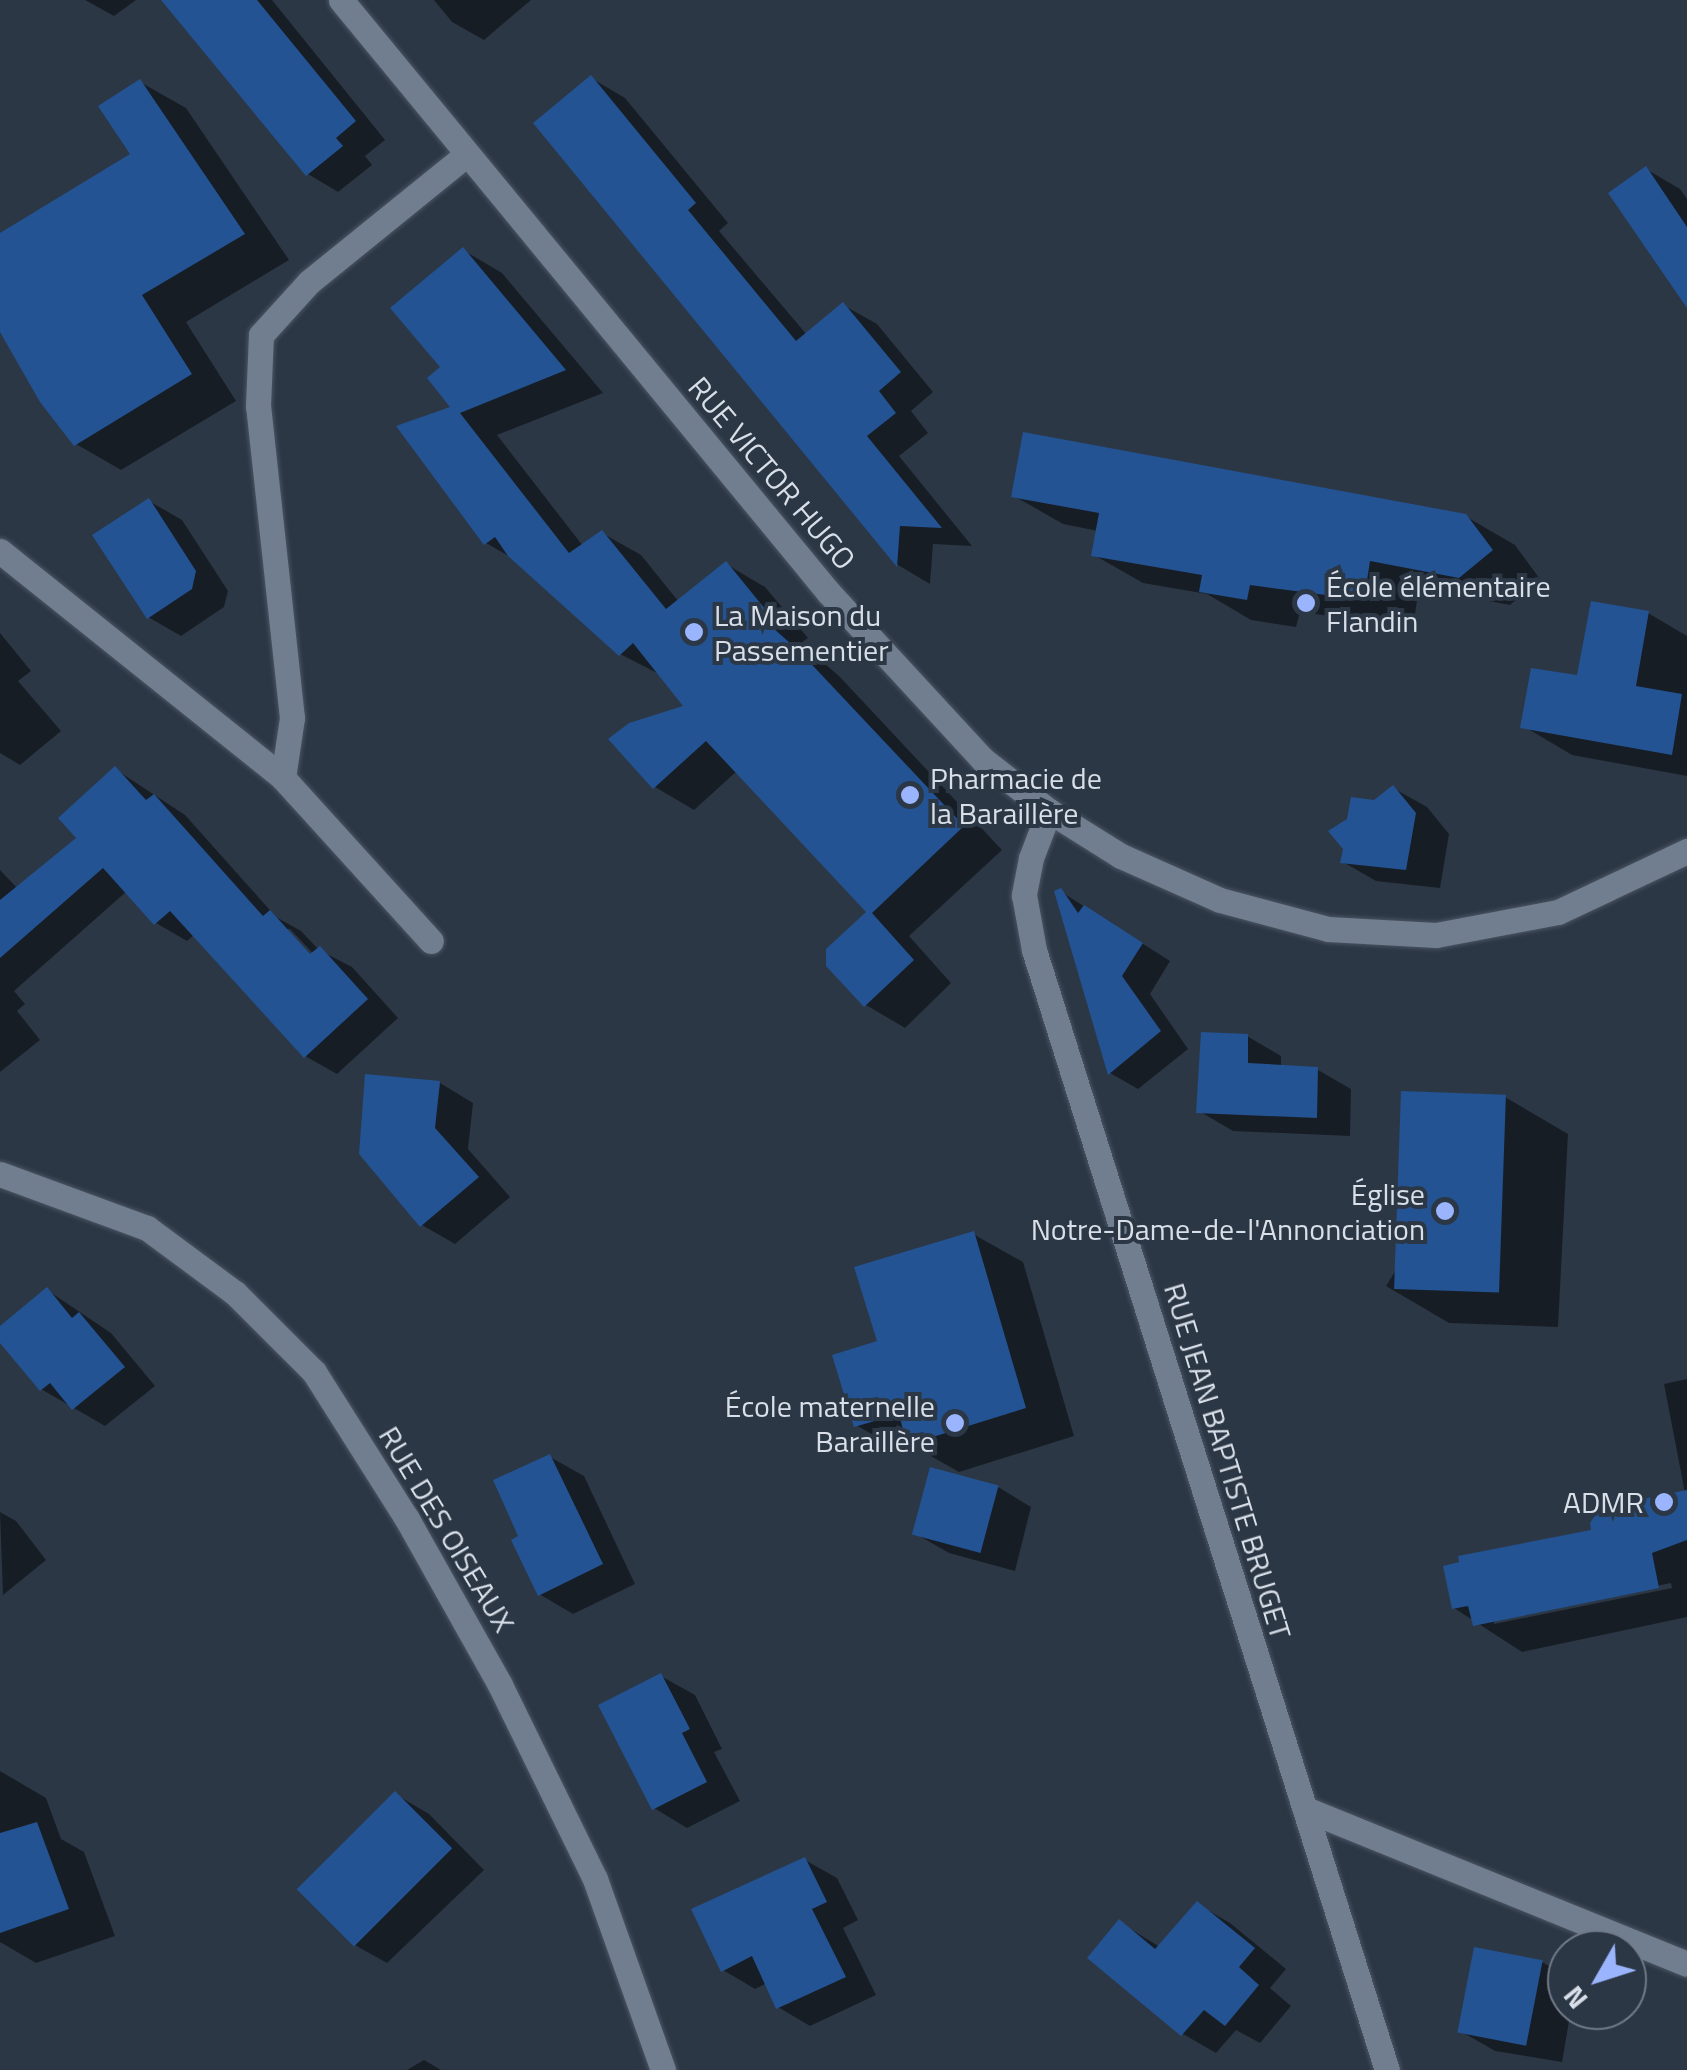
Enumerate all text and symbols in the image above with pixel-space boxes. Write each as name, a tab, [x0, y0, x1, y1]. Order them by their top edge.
street label: RUE VICTOR HUGO	[681, 369, 863, 577]
place label: École élémentaire Flandin	[1326, 568, 1551, 638]
marker: École élémentaire Flandin	[1295, 592, 1317, 614]
place label: La Maison du Passementier	[714, 597, 889, 668]
marker: La Maison du Passementier	[683, 621, 705, 643]
place label: Pharmacie de la Baraillère	[930, 760, 1102, 830]
marker: Pharmacie de la Baraillère	[899, 784, 921, 806]
place label: Église Notre-Dame-de-l'Annonciation	[1031, 1176, 1425, 1246]
marker: Église Notre-Dame-de-l'Annonciation	[1434, 1200, 1456, 1222]
street label: RUE JEAN BAPTISTE BRUGET	[1157, 1279, 1299, 1643]
place label: École maternelle Baraillère	[725, 1388, 935, 1458]
marker: École maternelle Baraillère	[944, 1412, 966, 1434]
street label: RUE DES OISEAUX	[371, 1420, 523, 1638]
place label: ADMR	[1563, 1484, 1644, 1520]
marker: ADMR	[1653, 1491, 1675, 1513]
north arrow	[1547, 1930, 1647, 2030]
text: N	[1552, 1977, 1598, 2019]

